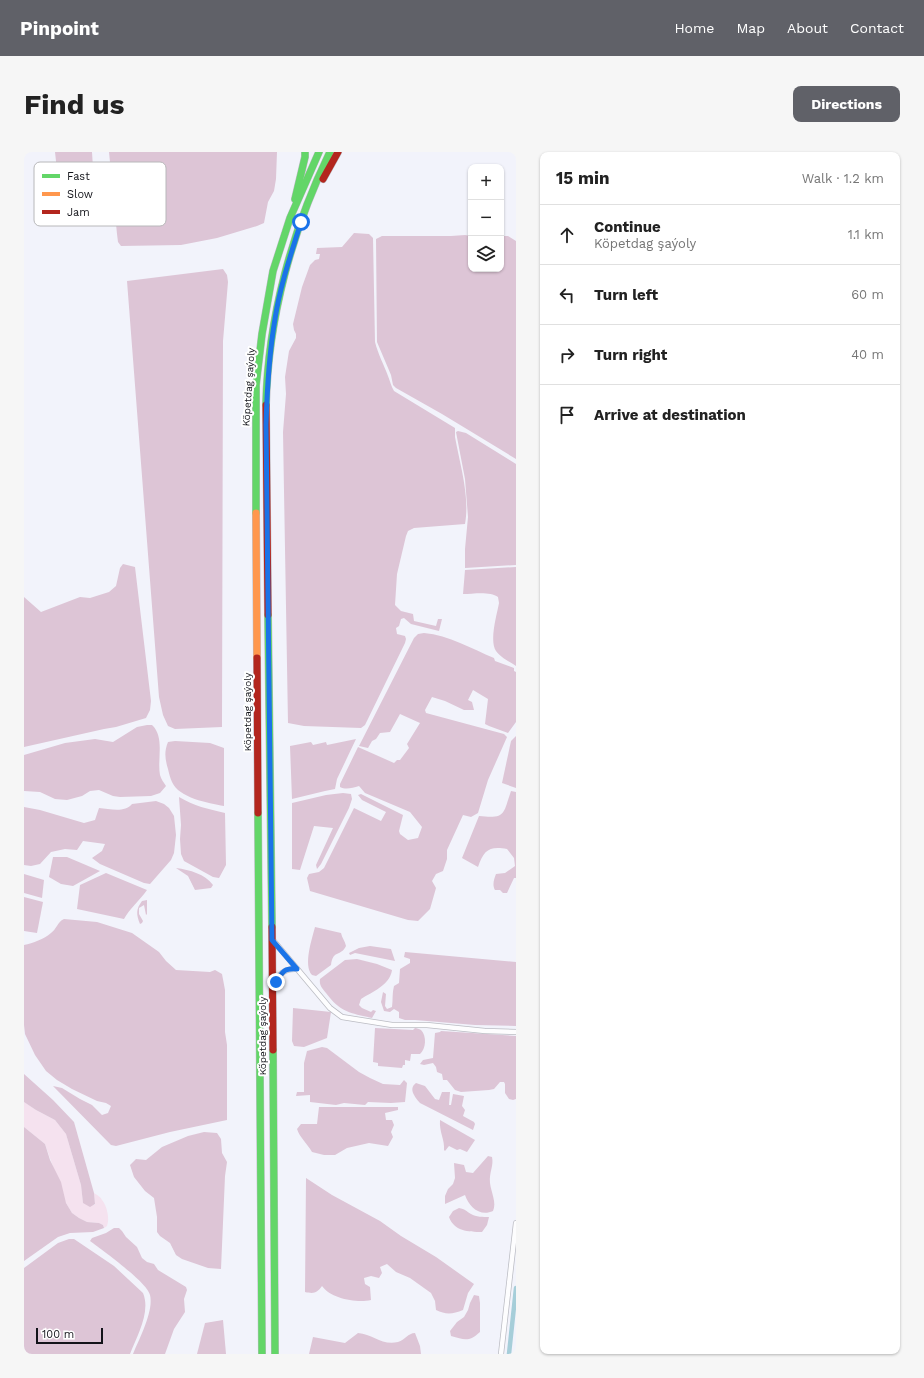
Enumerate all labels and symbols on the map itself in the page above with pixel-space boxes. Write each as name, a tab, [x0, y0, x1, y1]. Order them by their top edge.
legend	[34, 162, 166, 226]
text: Fast	[67, 170, 90, 183]
text: Slow	[67, 188, 93, 201]
text: Jam	[67, 206, 90, 219]
route start	[292, 213, 310, 231]
street label: Köpetdag şaýoly	[240, 347, 257, 427]
street label: Köpetdag şaýoly	[242, 672, 253, 751]
route end	[267, 973, 285, 991]
street label: Köpetdag şaýoly	[257, 996, 268, 1075]
scale bar	[36, 1326, 103, 1345]

